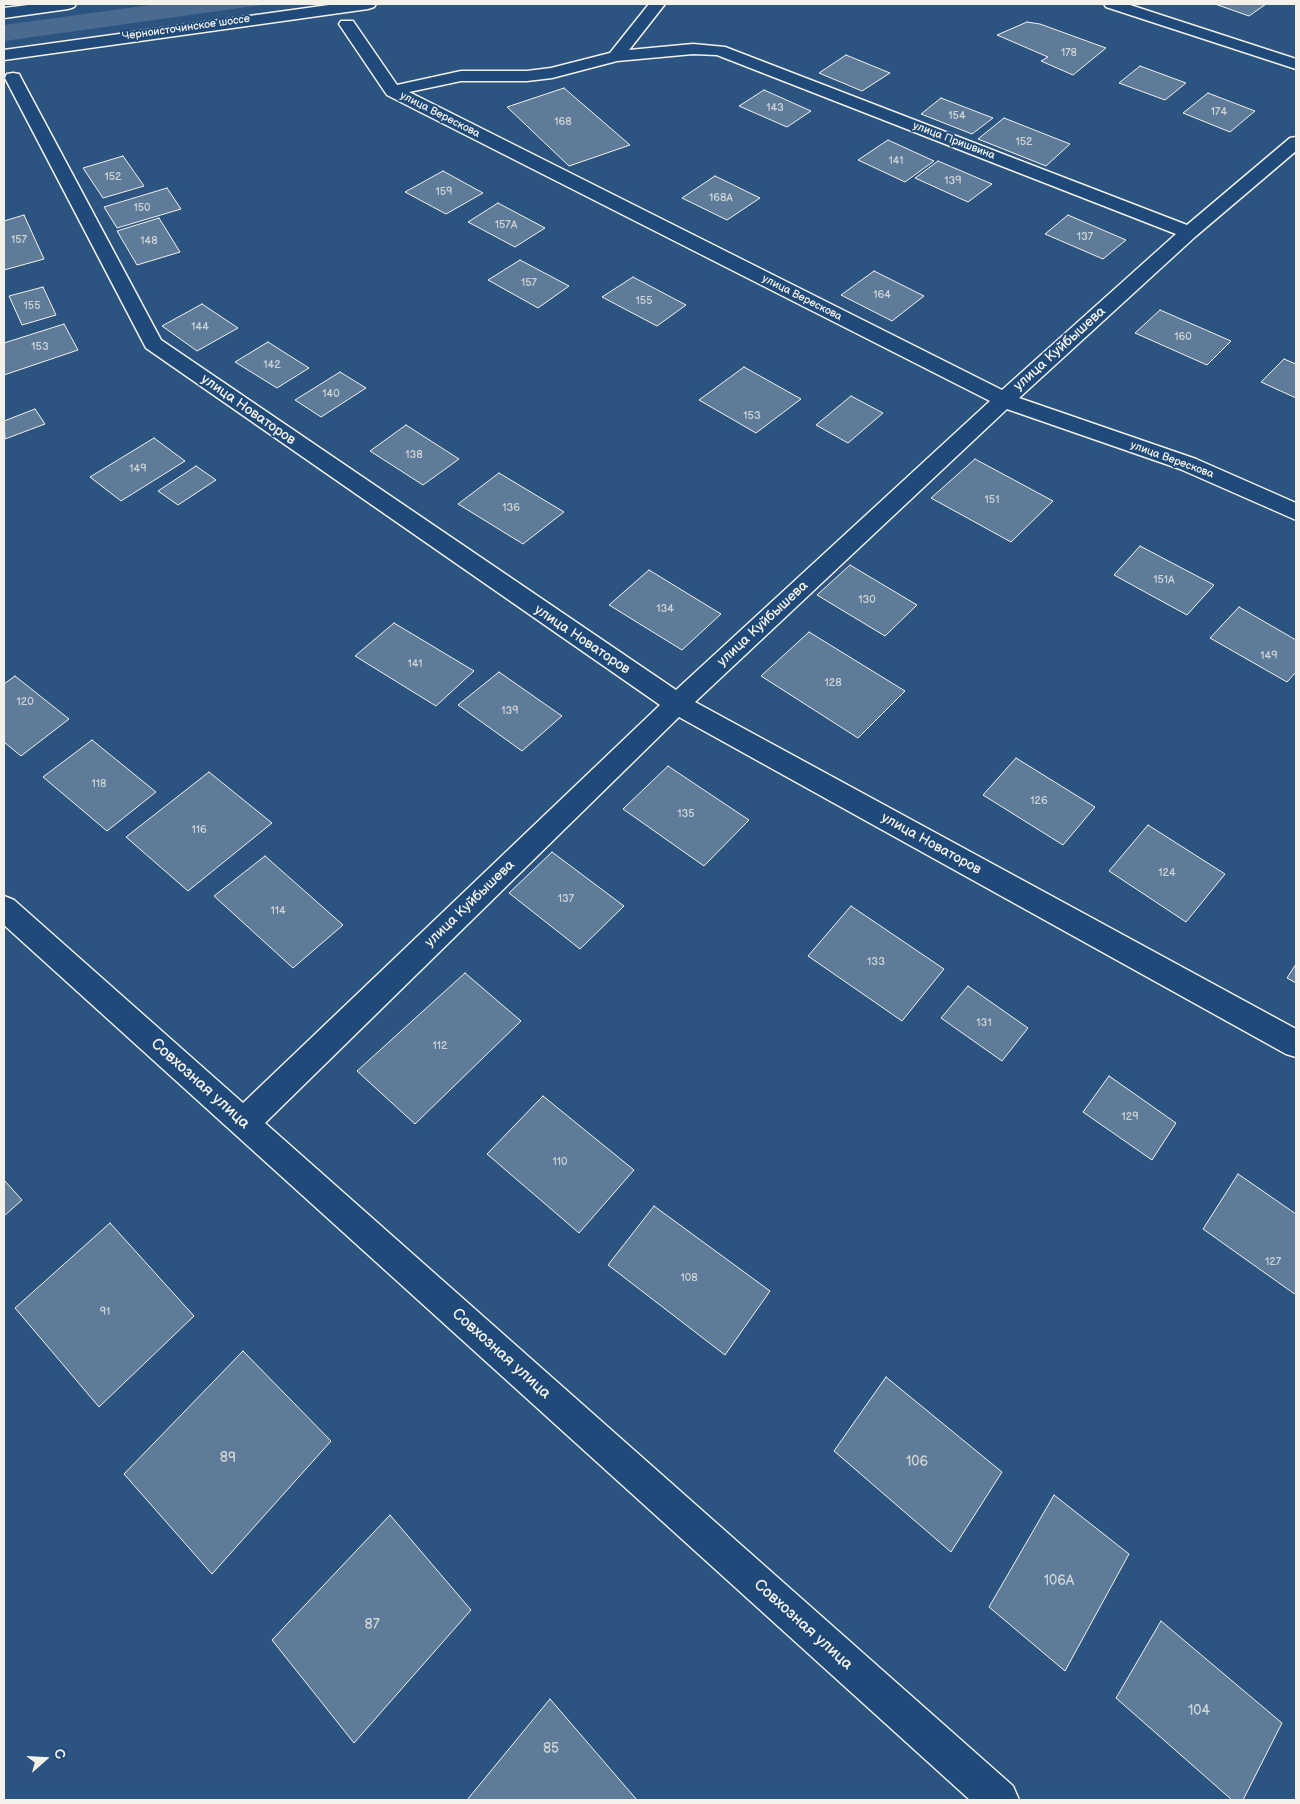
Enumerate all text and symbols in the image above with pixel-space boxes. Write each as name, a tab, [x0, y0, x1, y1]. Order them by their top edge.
street label: Черноисточинское шоссе	[121, 12, 251, 44]
house number: 178	[1061, 46, 1077, 60]
street label: улица Верескова	[398, 89, 482, 141]
house number: 143	[766, 101, 784, 115]
house number: 174	[1211, 105, 1227, 119]
house number: 154	[948, 109, 966, 123]
house number: 168	[554, 115, 572, 129]
street label: улица Пришвина	[911, 119, 997, 163]
house number: 152	[1015, 135, 1033, 149]
house number: 141	[888, 154, 904, 168]
house number: 152	[104, 170, 122, 184]
house number: 139	[944, 174, 962, 188]
house number: 159	[436, 185, 452, 199]
house number: 168А	[709, 191, 733, 205]
house number: 150	[133, 201, 151, 215]
house number: 157А	[495, 218, 517, 232]
house number: 137	[1077, 230, 1093, 244]
house number: 157	[11, 233, 27, 247]
house number: 148	[140, 234, 158, 248]
street label: улица Верескова	[760, 272, 844, 324]
house number: 157	[521, 276, 537, 290]
house number: 164	[873, 288, 891, 302]
house number: 155	[636, 294, 652, 308]
house number: 155	[24, 299, 40, 313]
street label: улица Куйбышева	[1011, 303, 1109, 395]
house number: 144	[191, 320, 209, 334]
house number: 160	[1174, 330, 1192, 344]
house number: 153	[31, 340, 49, 354]
house number: 142	[263, 358, 281, 372]
street label: улица Новаторов	[197, 371, 299, 449]
house number: 140	[322, 387, 340, 401]
house number: 153	[743, 409, 761, 423]
street label: улица Верескова	[1128, 439, 1216, 481]
house number: 138	[405, 448, 423, 462]
house number: 149	[129, 462, 147, 476]
house number: 151	[985, 493, 999, 507]
house number: 136	[502, 501, 520, 515]
house number: 151А	[1153, 573, 1175, 587]
street label: улица Куйбышева	[714, 578, 812, 670]
house number: 130	[858, 593, 876, 607]
street label: улица Новаторов	[531, 602, 633, 678]
house number: 134	[656, 602, 674, 616]
house number: 149	[1260, 649, 1278, 663]
house number: 141	[407, 657, 423, 671]
house number: 128	[824, 676, 842, 690]
house number: 120	[16, 695, 34, 709]
house number: 139	[501, 704, 519, 718]
house number: 118	[92, 777, 106, 791]
house number: 126	[1030, 794, 1048, 808]
house number: 135	[677, 807, 695, 821]
street label: улица Новаторов	[878, 810, 984, 878]
house number: 116	[191, 823, 207, 837]
street label: улица Куйбышева	[422, 857, 518, 951]
house number: 124	[1158, 866, 1176, 880]
house number: 137	[558, 892, 574, 906]
house number: 114	[270, 904, 286, 918]
house number: 133	[867, 955, 885, 969]
house number: 131	[976, 1016, 992, 1030]
street label: Совхозная улица	[147, 1035, 253, 1133]
house number: 112	[432, 1039, 448, 1053]
house number: 129	[1121, 1110, 1139, 1124]
house number: 110	[553, 1155, 567, 1169]
house number: 127	[1265, 1255, 1281, 1269]
house number: 108	[680, 1271, 698, 1285]
house number: 91	[100, 1305, 110, 1319]
street label: Совхозная улица	[448, 1305, 554, 1403]
house number: 89	[220, 1450, 236, 1466]
house number: 106	[906, 1454, 928, 1470]
house number: 106А	[1044, 1573, 1074, 1589]
street label: Совхозная улица	[750, 1576, 856, 1674]
house number: 87	[364, 1617, 380, 1633]
house number: 104	[1188, 1703, 1210, 1719]
north arrow	[20, 1734, 70, 1784]
house number: 85	[543, 1741, 559, 1757]
text: С	[50, 1747, 69, 1761]

